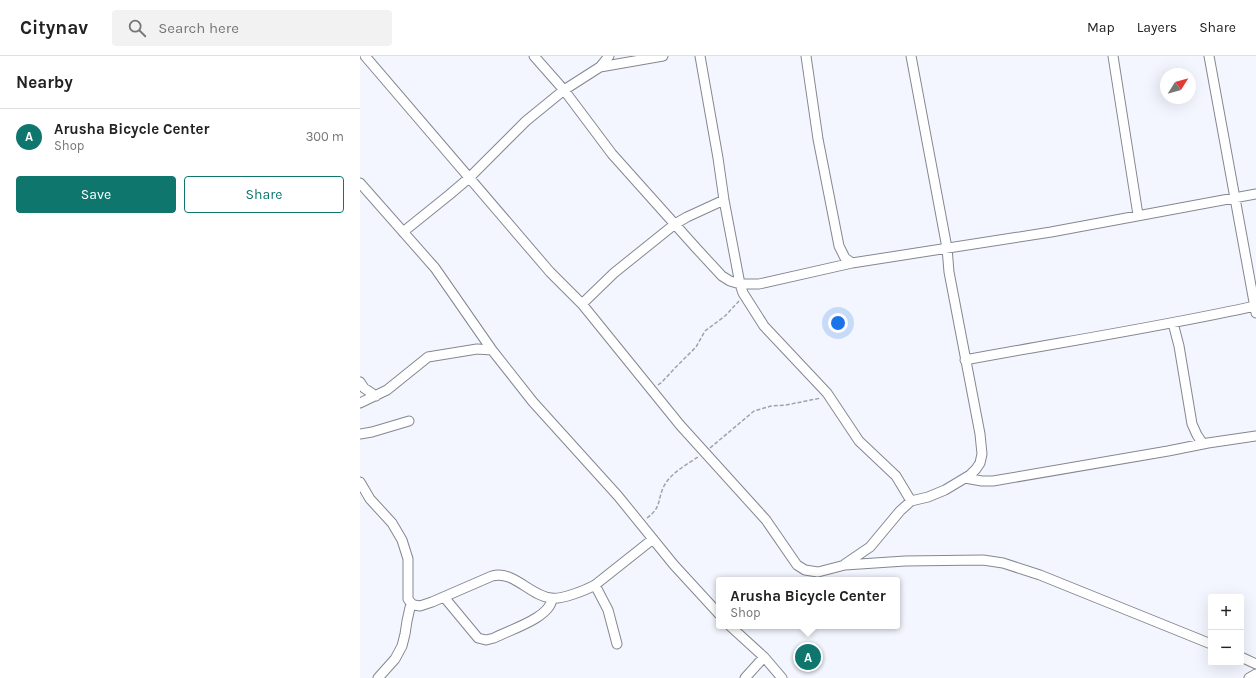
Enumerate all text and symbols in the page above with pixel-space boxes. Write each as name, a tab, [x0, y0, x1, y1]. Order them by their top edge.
search box	[112, 10, 392, 46]
text: Citynav	[20, 17, 88, 39]
icon: search	[126, 17, 148, 39]
text: Search here	[158, 19, 239, 37]
text: Map	[1087, 19, 1115, 36]
text: Layers	[1137, 19, 1177, 36]
text: Share	[1199, 19, 1236, 36]
north arrow	[1160, 68, 1196, 104]
text: Nearby	[16, 72, 73, 92]
text: Arusha Bicycle Center	[54, 120, 209, 138]
text: A	[25, 129, 33, 144]
text: 300 m	[306, 129, 344, 144]
text: Shop	[54, 138, 84, 153]
button: Save	[16, 176, 176, 213]
button: Share	[184, 176, 344, 213]
your location	[828, 313, 848, 333]
popup	[716, 577, 900, 629]
text: Arusha Bicycle Center	[730, 587, 886, 605]
map controls	[1208, 594, 1244, 666]
button: +	[1208, 594, 1244, 630]
text: Shop	[730, 605, 761, 620]
button: −	[1208, 630, 1244, 666]
pin: A	[795, 642, 821, 672]

